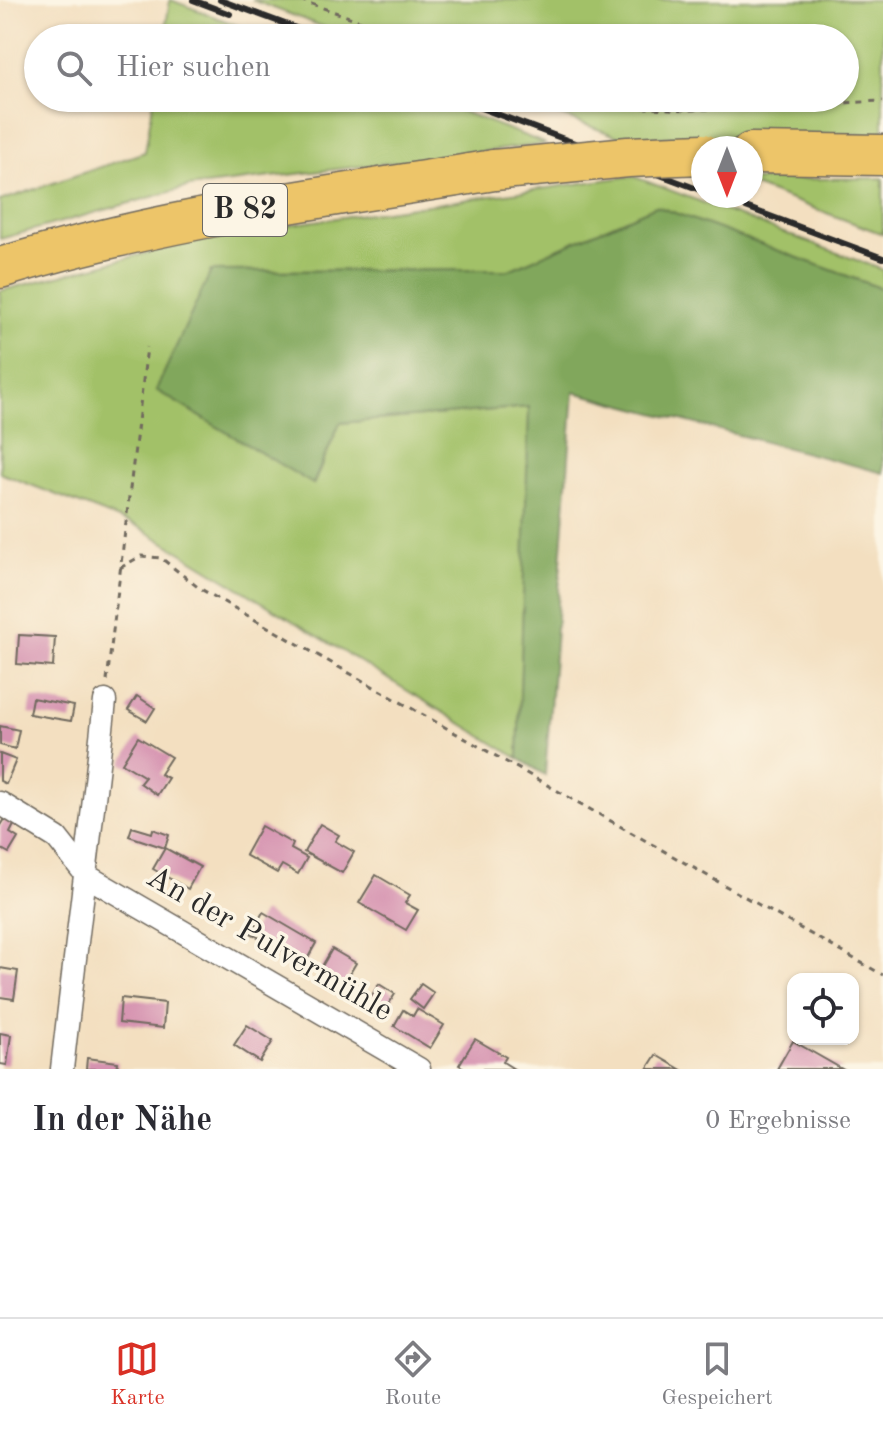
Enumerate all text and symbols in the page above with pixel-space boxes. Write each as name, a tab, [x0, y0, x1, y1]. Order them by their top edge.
search box	[24, 24, 859, 112]
icon: search	[52, 46, 96, 90]
text: Hier suchen	[116, 53, 271, 83]
north arrow	[691, 136, 763, 208]
road number: B 82	[203, 184, 287, 236]
street label: An der Pulvermühle	[141, 862, 397, 1028]
map controls	[787, 973, 859, 1045]
button: locate	[787, 973, 859, 1045]
text: In der Nähe	[32, 1104, 212, 1138]
text: 0 Ergebnisse	[705, 1108, 851, 1134]
tab: Karte	[110, 1337, 165, 1412]
tab: Route	[385, 1337, 441, 1412]
tab: Gespeichert	[661, 1337, 773, 1412]

